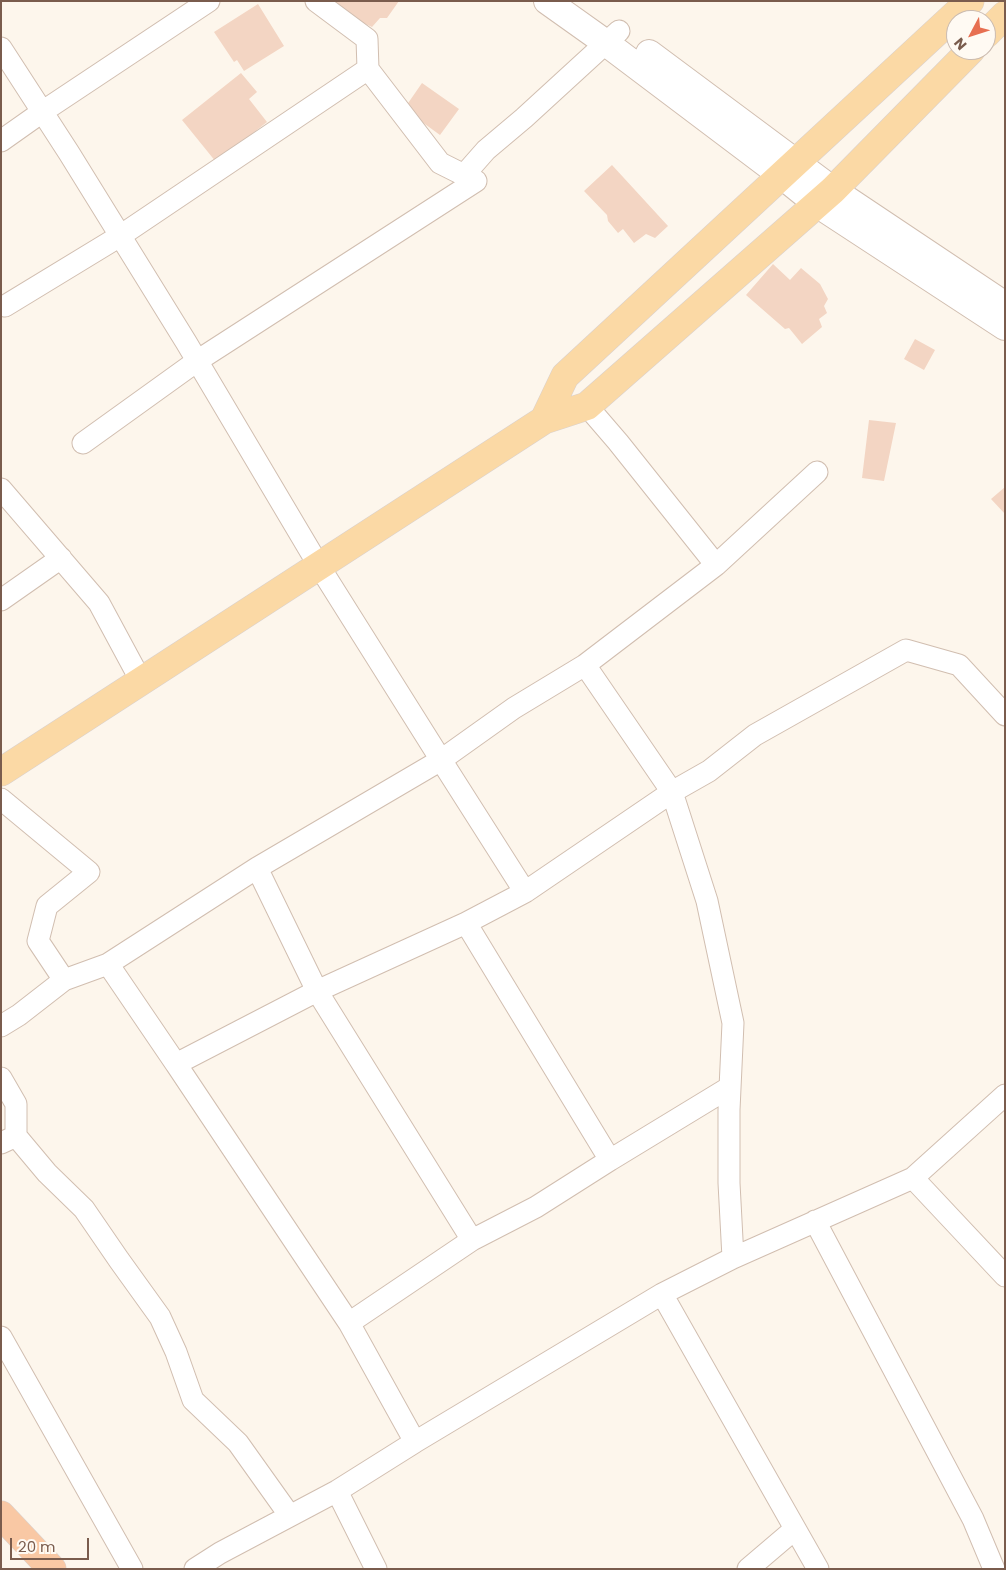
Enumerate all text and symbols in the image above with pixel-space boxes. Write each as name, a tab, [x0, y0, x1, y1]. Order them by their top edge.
north arrow	[946, 10, 996, 60]
text: N	[949, 34, 971, 54]
scale bar	[12, 1528, 91, 1560]
text: 20 m	[18, 1536, 56, 1557]

